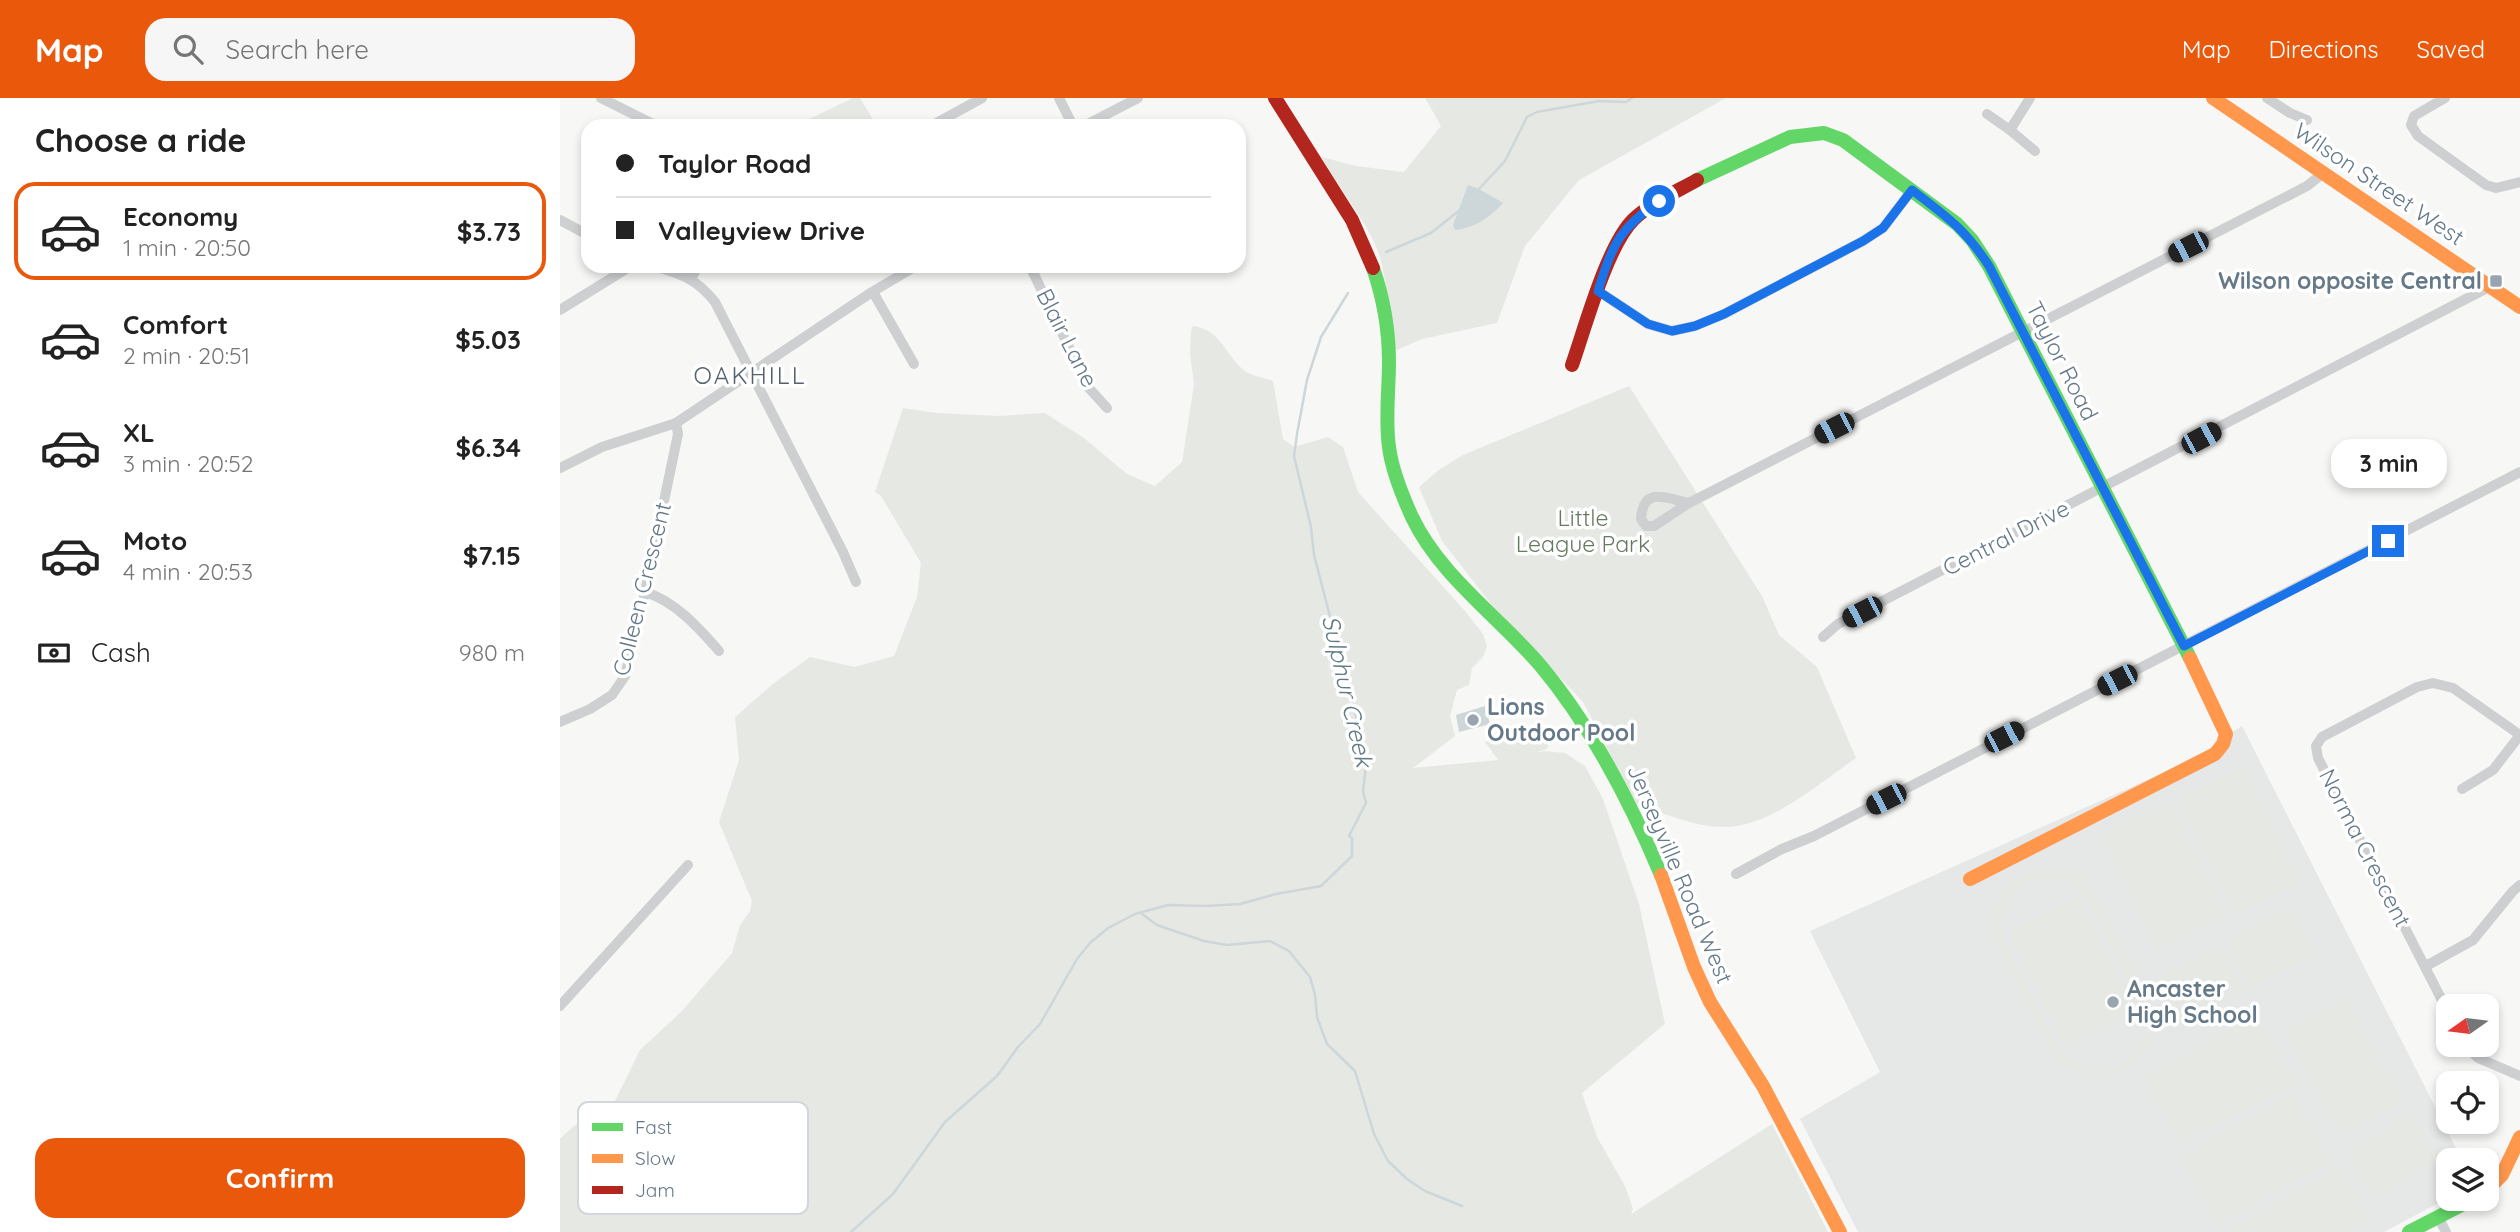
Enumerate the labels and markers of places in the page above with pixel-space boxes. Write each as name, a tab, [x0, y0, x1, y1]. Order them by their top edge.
place label: Wilson opposite Central	[2218, 266, 2482, 295]
marker: Wilson opposite Central	[2488, 273, 2504, 289]
place label: Lions Outdoor Pool	[1487, 692, 1635, 747]
marker: Lions Outdoor Pool	[1465, 712, 1481, 728]
place label: Ancaster High School	[2127, 974, 2258, 1029]
marker: Ancaster High School	[2105, 994, 2121, 1010]

